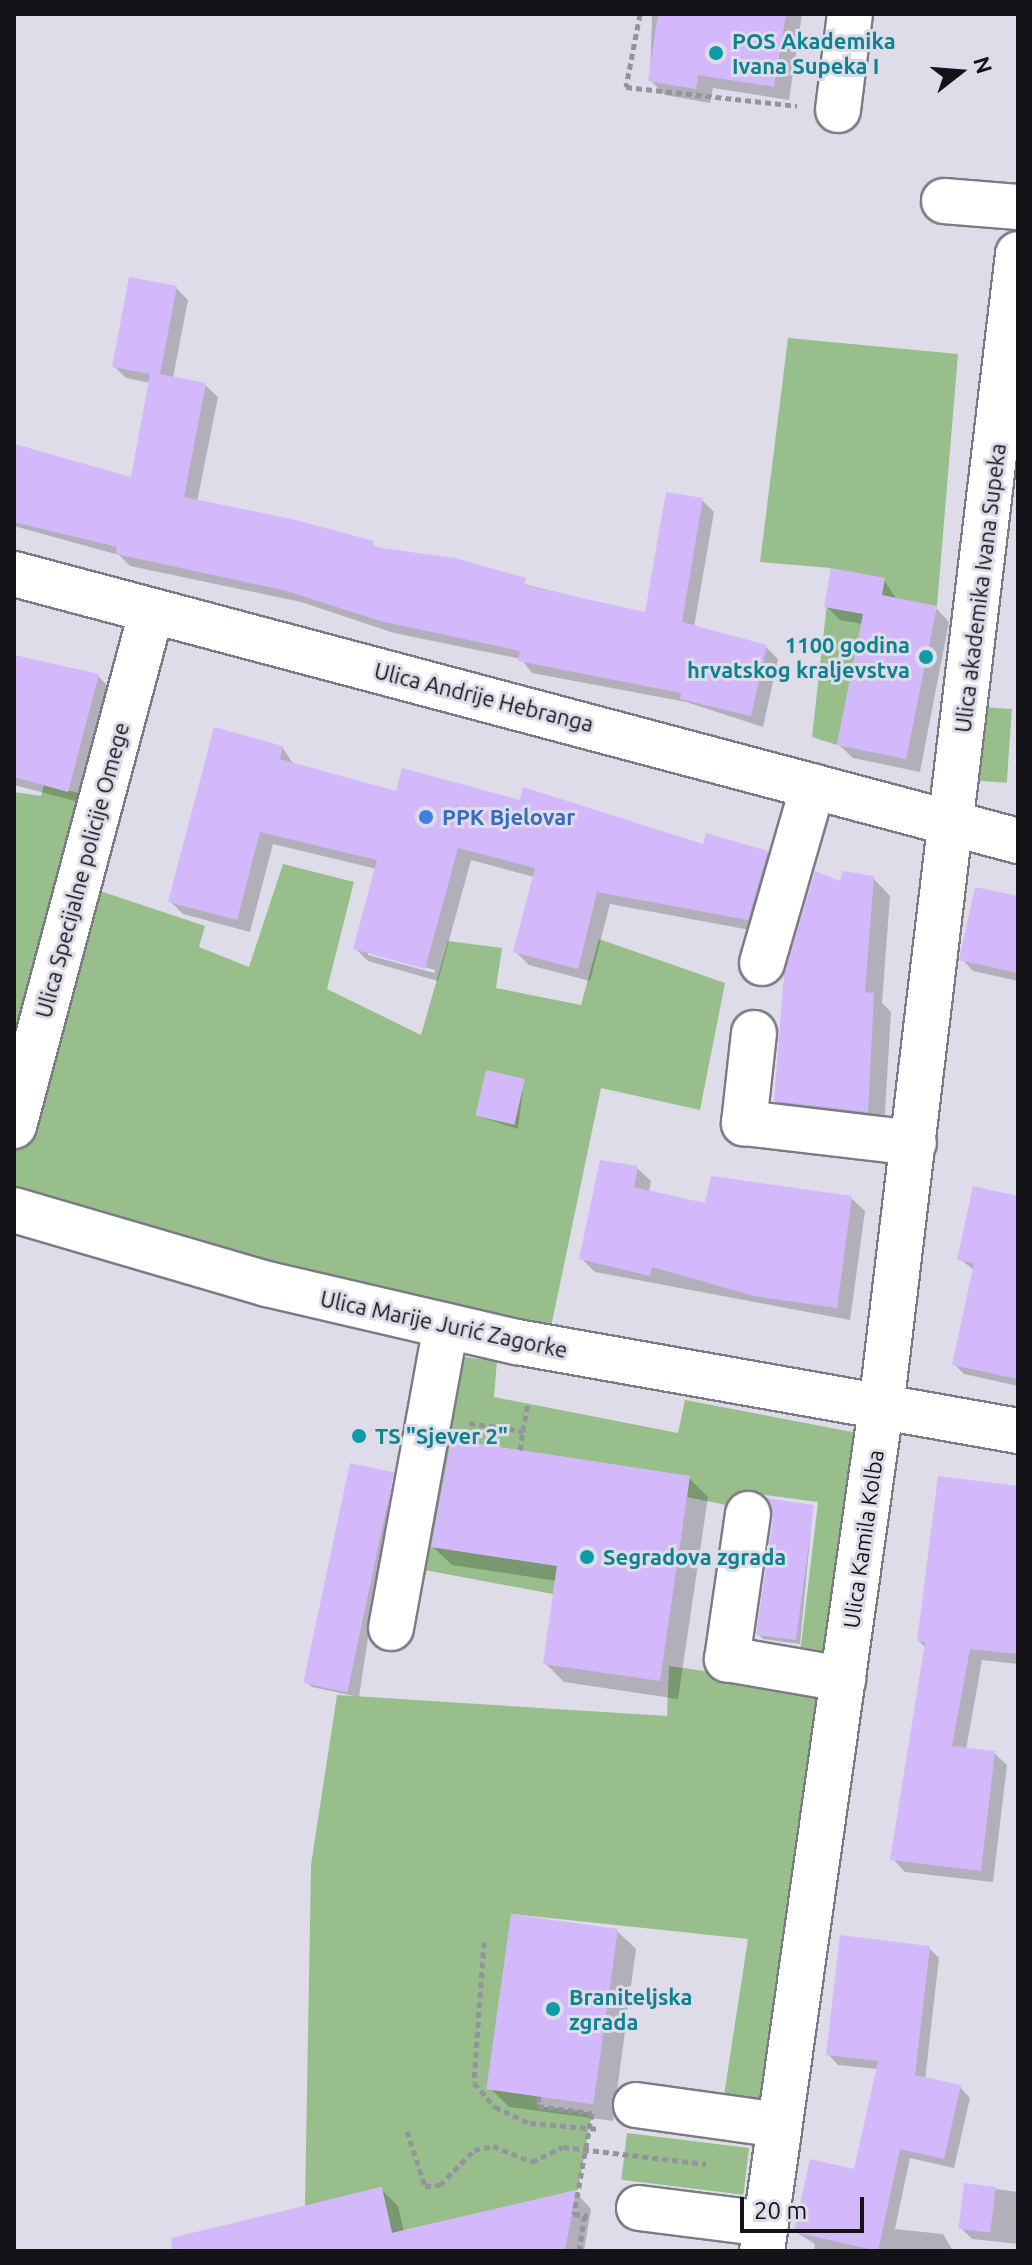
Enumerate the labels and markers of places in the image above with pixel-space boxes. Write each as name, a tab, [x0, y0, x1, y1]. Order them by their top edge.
place label: POS Akademika Ivana Supeka I	[732, 27, 896, 78]
marker: POS Akademika Ivana Supeka I	[707, 44, 725, 62]
place label: 1100 godina hrvatskog kraljevstva	[687, 631, 910, 682]
marker: 1100 godina hrvatskog kraljevstva	[917, 648, 935, 666]
place label: PPK Bjelovar	[442, 804, 575, 830]
marker: PPK Bjelovar	[417, 808, 435, 826]
place label: TS "Sjever 2"	[375, 1423, 508, 1449]
marker: TS "Sjever 2"	[350, 1427, 368, 1445]
place label: Segradova zgrada	[603, 1544, 786, 1570]
marker: Segradova zgrada	[578, 1548, 596, 1566]
place label: Braniteljska zgrada	[569, 1983, 692, 2034]
marker: Braniteljska zgrada	[544, 2000, 562, 2018]

